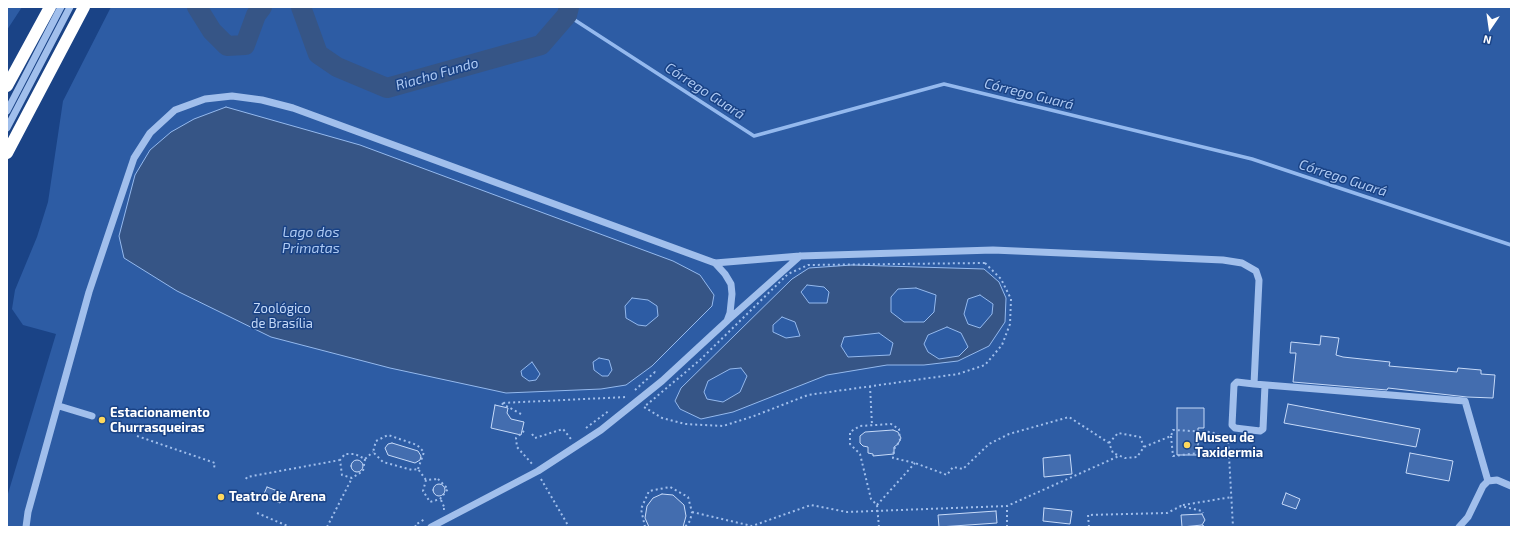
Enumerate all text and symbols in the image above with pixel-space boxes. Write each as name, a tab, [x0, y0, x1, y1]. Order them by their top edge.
north arrow	[1470, 8, 1510, 48]
text: N	[1482, 33, 1493, 47]
water label: Riacho Fundo	[394, 54, 480, 94]
water label: Córrego Guará	[662, 59, 748, 123]
water label: Córrego Guará	[983, 75, 1075, 113]
water label: Córrego Guará	[1297, 156, 1389, 200]
water label: Lago dos Primatas	[282, 224, 340, 256]
park label: Zoológico de Brasília	[251, 301, 313, 332]
place label: Estacionamento Churrasqueiras	[110, 405, 210, 436]
marker: Estacionamento Churrasqueiras	[97, 415, 107, 425]
place label: Museu de Taxidermia	[1195, 430, 1263, 461]
marker: Museu de Taxidermia	[1182, 440, 1192, 450]
place label: Teatro de Arena	[229, 489, 326, 505]
marker: Teatro de Arena	[216, 492, 226, 502]

